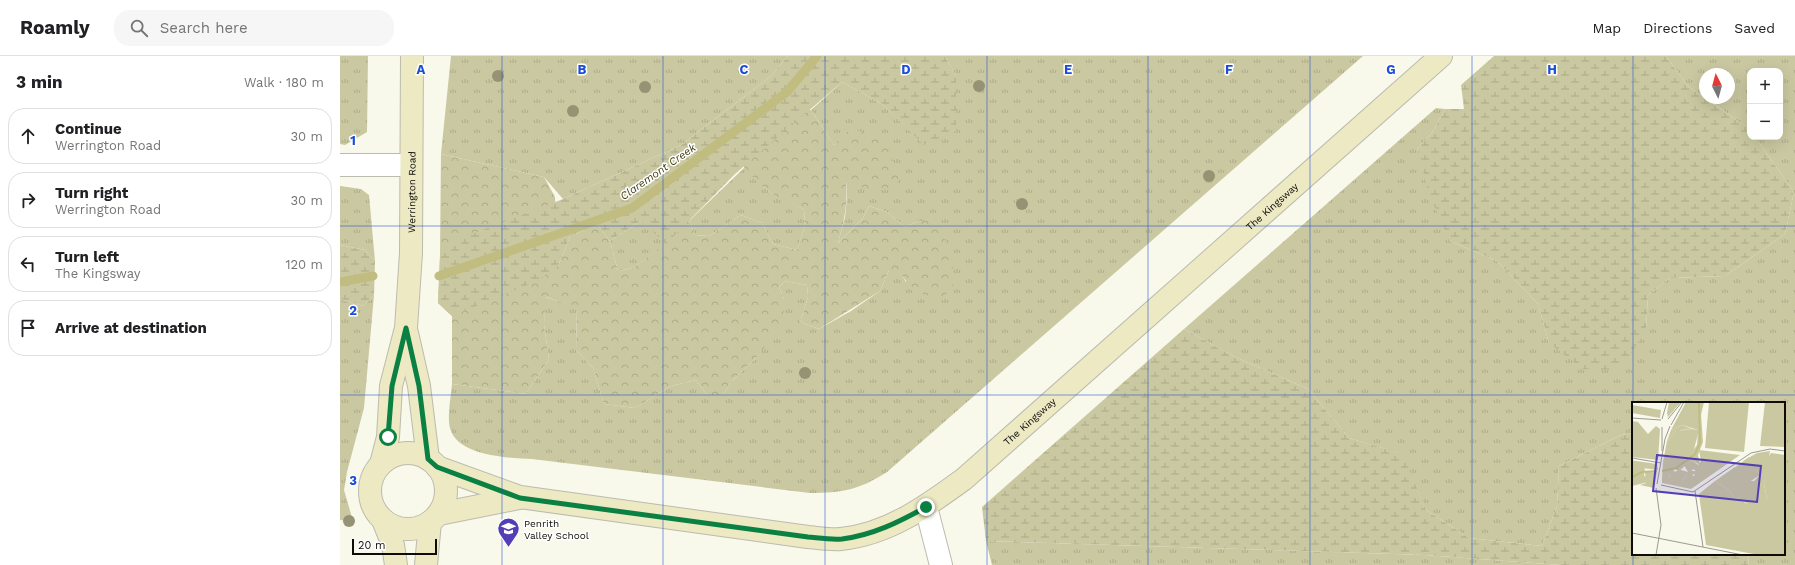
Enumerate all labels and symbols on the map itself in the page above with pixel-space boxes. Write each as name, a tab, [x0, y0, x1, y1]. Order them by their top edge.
text: A	[417, 62, 426, 77]
text: B	[578, 62, 587, 77]
text: C	[740, 62, 749, 77]
text: D	[901, 62, 911, 77]
text: E	[1064, 62, 1072, 77]
text: F	[1225, 62, 1233, 77]
text: G	[1386, 62, 1396, 77]
text: H	[1547, 62, 1557, 77]
north arrow	[1699, 68, 1735, 104]
text: 1	[350, 133, 356, 148]
water label: Claremont Creek	[618, 141, 699, 203]
street label: Werrington Road	[406, 151, 417, 233]
street label: The Kingsway	[1243, 180, 1301, 232]
text: 2	[349, 303, 357, 318]
street label: The Kingsway	[1001, 395, 1058, 447]
inset map	[1632, 402, 1785, 555]
route start	[379, 428, 397, 446]
text: 3	[349, 473, 357, 488]
route end	[917, 498, 935, 516]
school or university icon: Penrith Valley School	[496, 516, 522, 549]
place label: Penrith Valley School	[524, 518, 589, 541]
scale bar	[352, 537, 437, 556]

